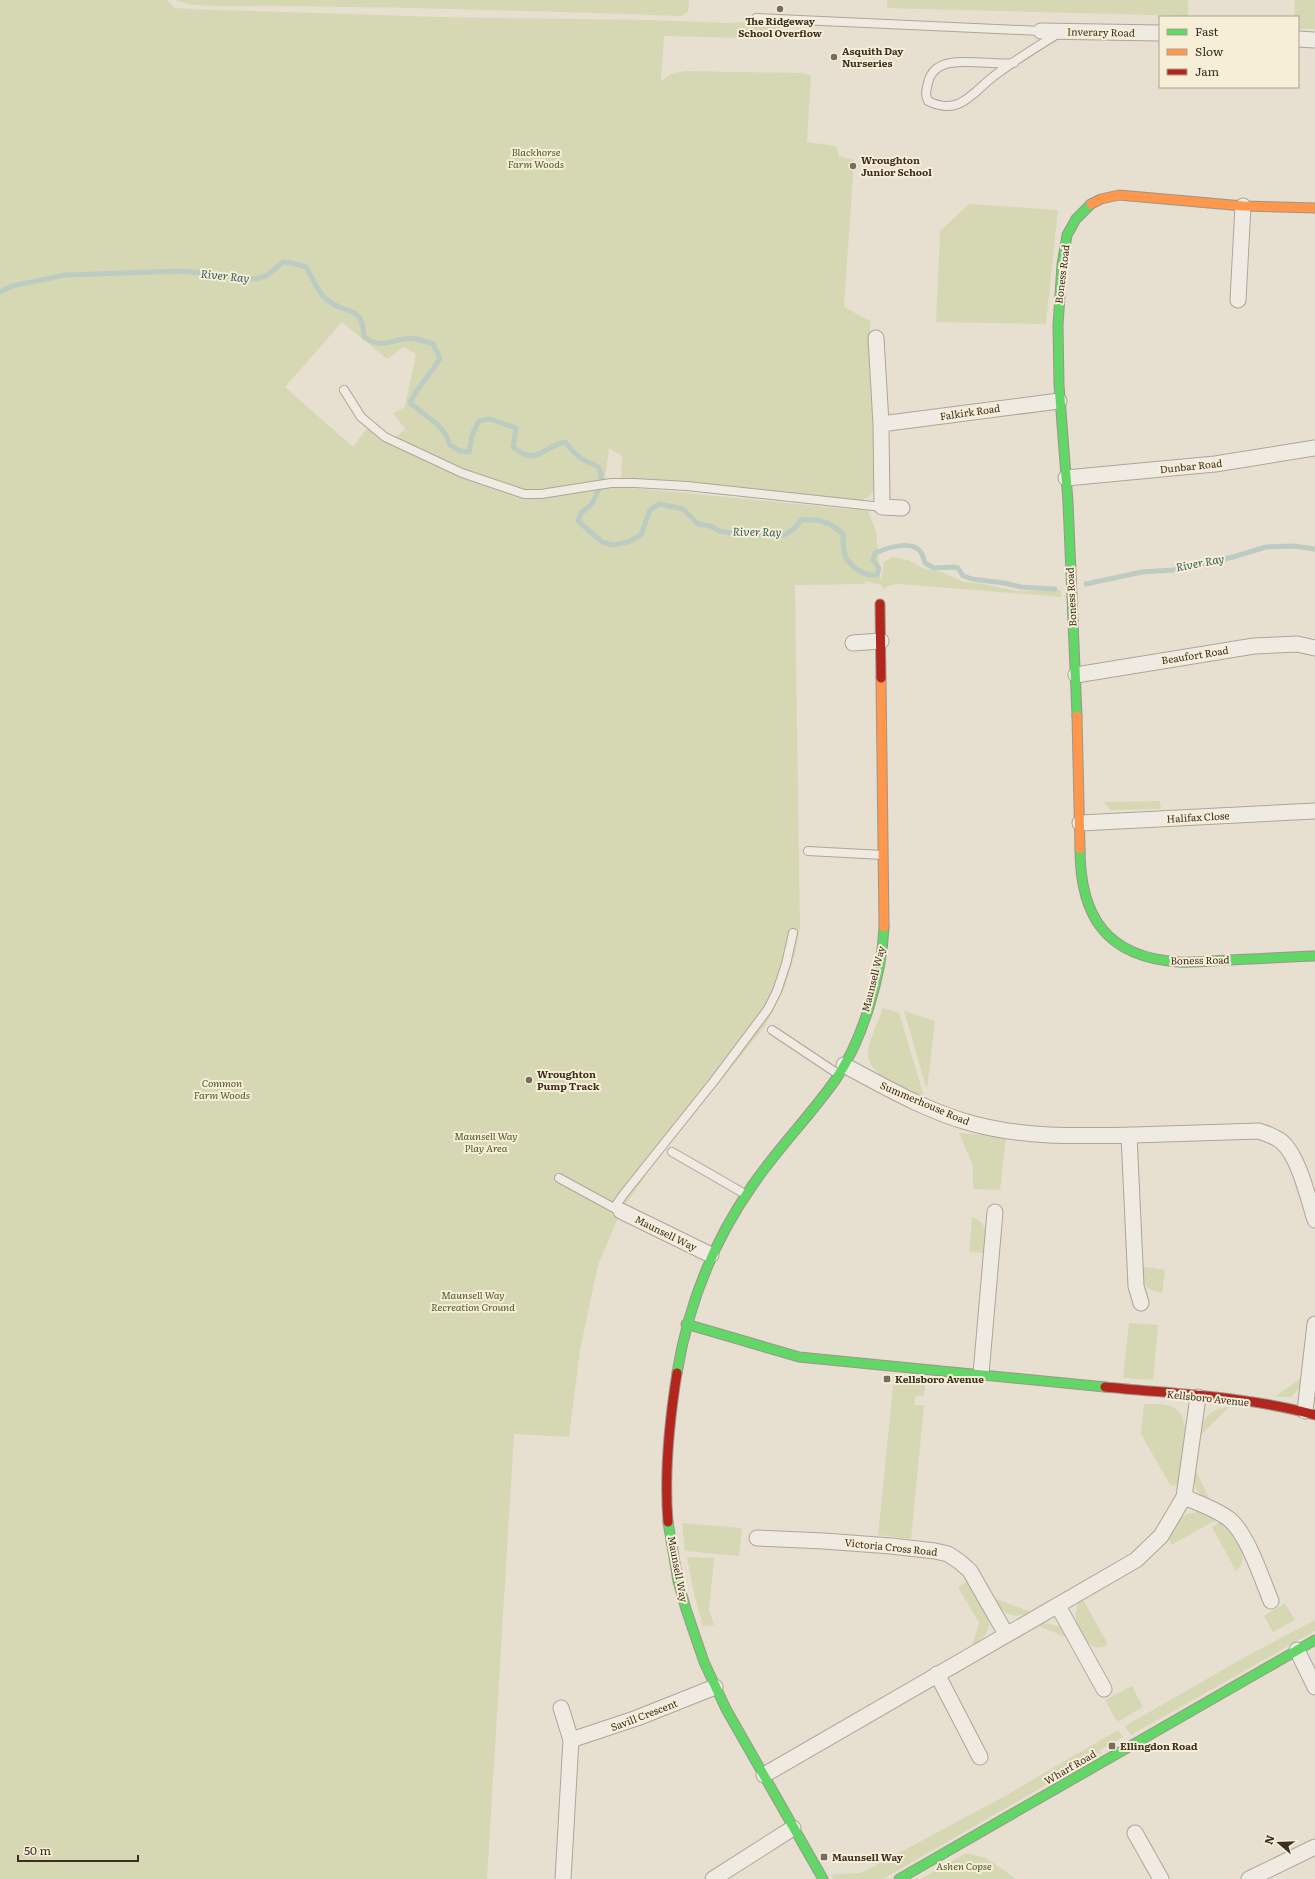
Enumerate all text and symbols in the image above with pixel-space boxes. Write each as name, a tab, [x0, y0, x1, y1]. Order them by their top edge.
marker: The Ridgeway School Overflow	[775, 4, 785, 14]
place label: The Ridgeway School Overflow	[738, 13, 822, 40]
legend	[1159, 16, 1299, 88]
text: Fast	[1195, 22, 1219, 40]
street label: Inverary Road	[1067, 23, 1135, 40]
text: Slow	[1195, 42, 1224, 60]
place label: Asquith Day Nurseries	[842, 43, 904, 70]
marker: Asquith Day Nurseries	[829, 52, 839, 62]
text: Jam	[1195, 62, 1220, 80]
park label: Blackhorse Farm Woods	[508, 144, 564, 171]
place label: Wroughton Junior School	[861, 152, 932, 179]
marker: Wroughton Junior School	[848, 161, 858, 171]
street label: Boness Road	[1050, 244, 1073, 304]
water label: River Ray	[200, 264, 250, 286]
street label: Falkirk Road	[939, 400, 1001, 423]
street label: Dunbar Road	[1159, 455, 1223, 476]
water label: River Ray	[732, 523, 782, 539]
water label: River Ray	[1174, 549, 1225, 575]
street label: Boness Road	[1061, 567, 1080, 627]
street label: Beaufort Road	[1160, 642, 1230, 667]
street label: Halifax Close	[1166, 807, 1230, 826]
street label: Maunsell Way	[857, 944, 888, 1013]
street label: Boness Road	[1170, 951, 1230, 968]
place label: Wroughton Pump Track	[537, 1066, 600, 1093]
park label: Common Farm Woods	[194, 1075, 250, 1102]
marker: Wroughton Pump Track	[524, 1075, 534, 1085]
street label: Summerhouse Road	[878, 1077, 972, 1128]
park label: Maunsell Way Play Area	[454, 1128, 518, 1155]
street label: Maunsell Way	[633, 1211, 700, 1254]
park label: Maunsell Way Recreation Ground	[431, 1287, 515, 1314]
place label: Kellsboro Avenue	[895, 1371, 984, 1386]
marker: Kellsboro Avenue	[882, 1374, 892, 1384]
street label: Kellsboro Avenue	[1166, 1386, 1250, 1409]
street label: Maunsell Way	[665, 1534, 692, 1604]
street label: Victoria Cross Road	[844, 1534, 938, 1559]
street label: Savill Crescent	[608, 1695, 679, 1734]
place label: Ellingdon Road	[1120, 1738, 1198, 1753]
marker: Ellingdon Road	[1107, 1741, 1117, 1751]
street label: Wharf Road	[1041, 1746, 1098, 1787]
north arrow	[1259, 1823, 1299, 1863]
text: N	[1260, 1832, 1278, 1846]
scale bar	[18, 1837, 138, 1863]
text: 50 m	[24, 1841, 51, 1859]
place label: Maunsell Way	[832, 1849, 904, 1864]
marker: Maunsell Way	[819, 1852, 829, 1862]
park label: Ashen Copse	[936, 1858, 992, 1873]

